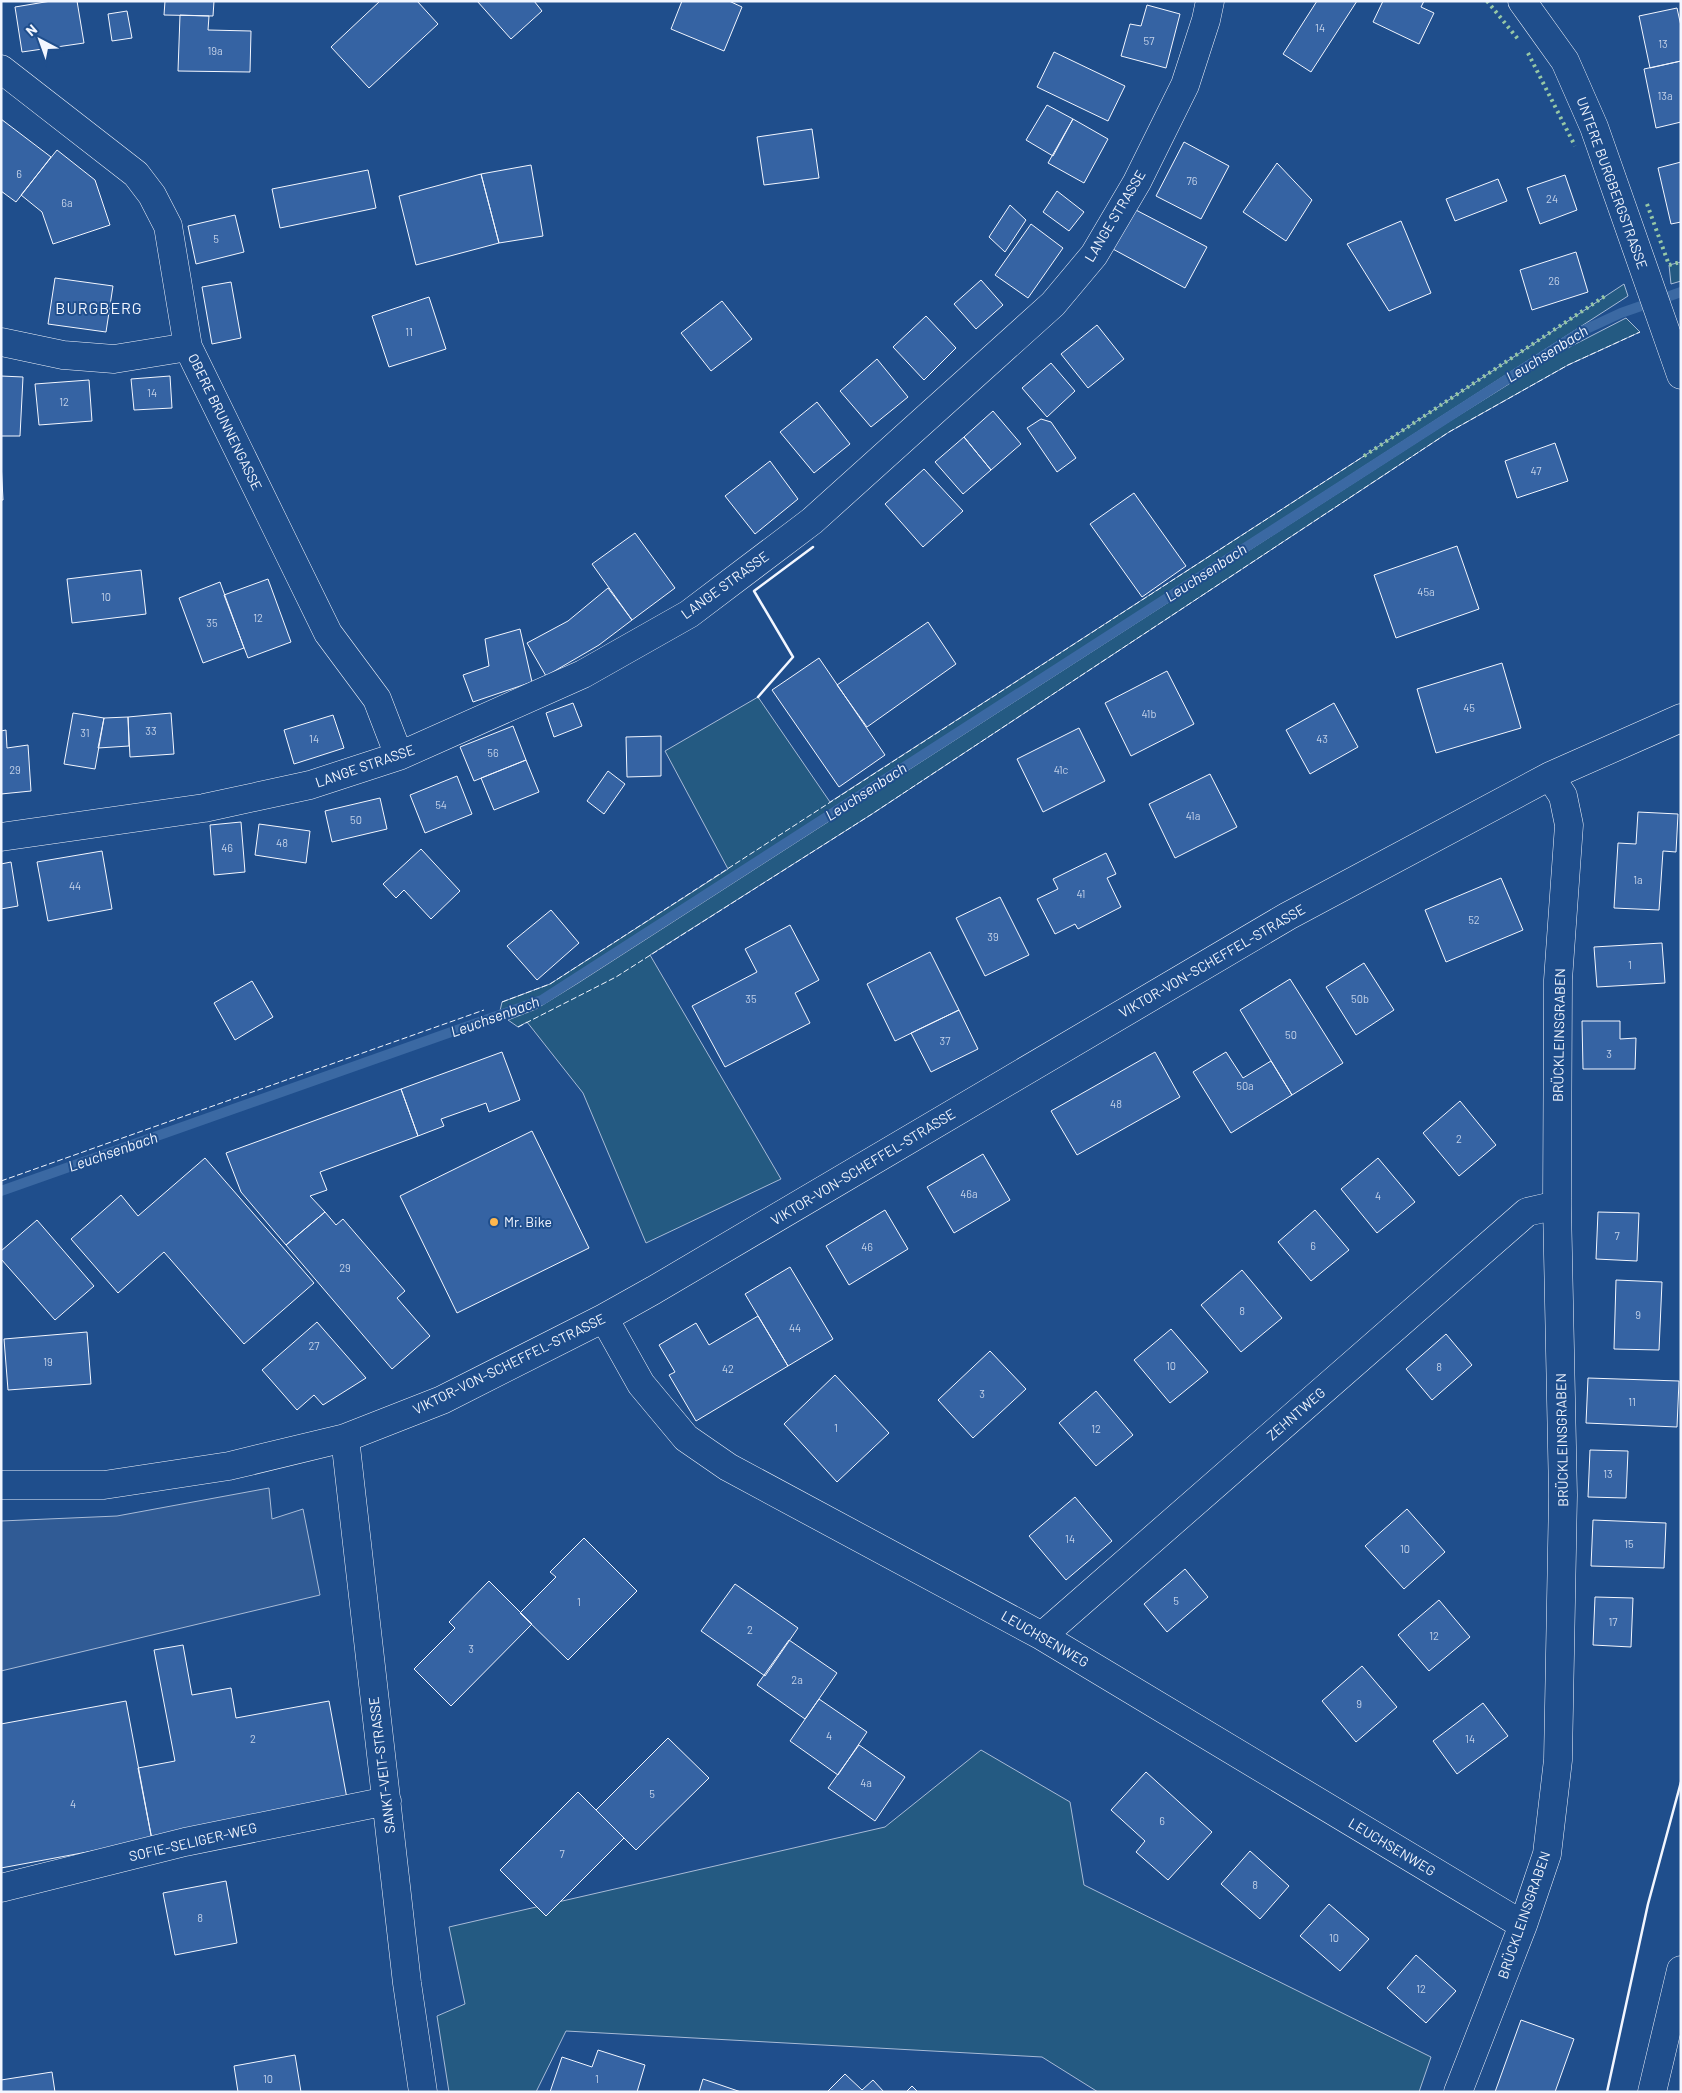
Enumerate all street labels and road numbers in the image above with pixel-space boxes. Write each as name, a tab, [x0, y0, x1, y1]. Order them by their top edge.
street label: UNTERE BURGBERGSTRASSE	[1573, 94, 1652, 271]
street label: LANGE STRASSE	[1080, 167, 1149, 265]
street label: OBERE BRUNNENGASSE	[185, 351, 266, 493]
street label: LANGE STRASSE	[678, 547, 772, 622]
street label: LANGE STRASSE	[313, 741, 417, 791]
street label: VIKTOR-VON-SCHEFFEL-STRASSE	[1116, 900, 1308, 1021]
street label: BRÜCKLEINSGRABEN	[1549, 968, 1568, 1102]
street label: VIKTOR-VON-SCHEFFEL-STRASSE	[768, 1105, 958, 1228]
street label: VIKTOR-VON-SCHEFFEL-STRASSE	[410, 1309, 608, 1418]
street label: BRÜCKLEINSGRABEN	[1552, 1373, 1571, 1507]
street label: ZEHNTWEG	[1263, 1384, 1328, 1444]
street label: LEUCHSENWEG	[998, 1607, 1092, 1670]
street label: SANKT-VEIT-STRASSE	[365, 1696, 398, 1834]
street label: LEUCHSENWEG	[1346, 1814, 1439, 1879]
street label: SOFIE-SELIGER-WEG	[127, 1819, 259, 1865]
street label: BRÜCKLEINSGRABEN	[1494, 1849, 1553, 1981]

